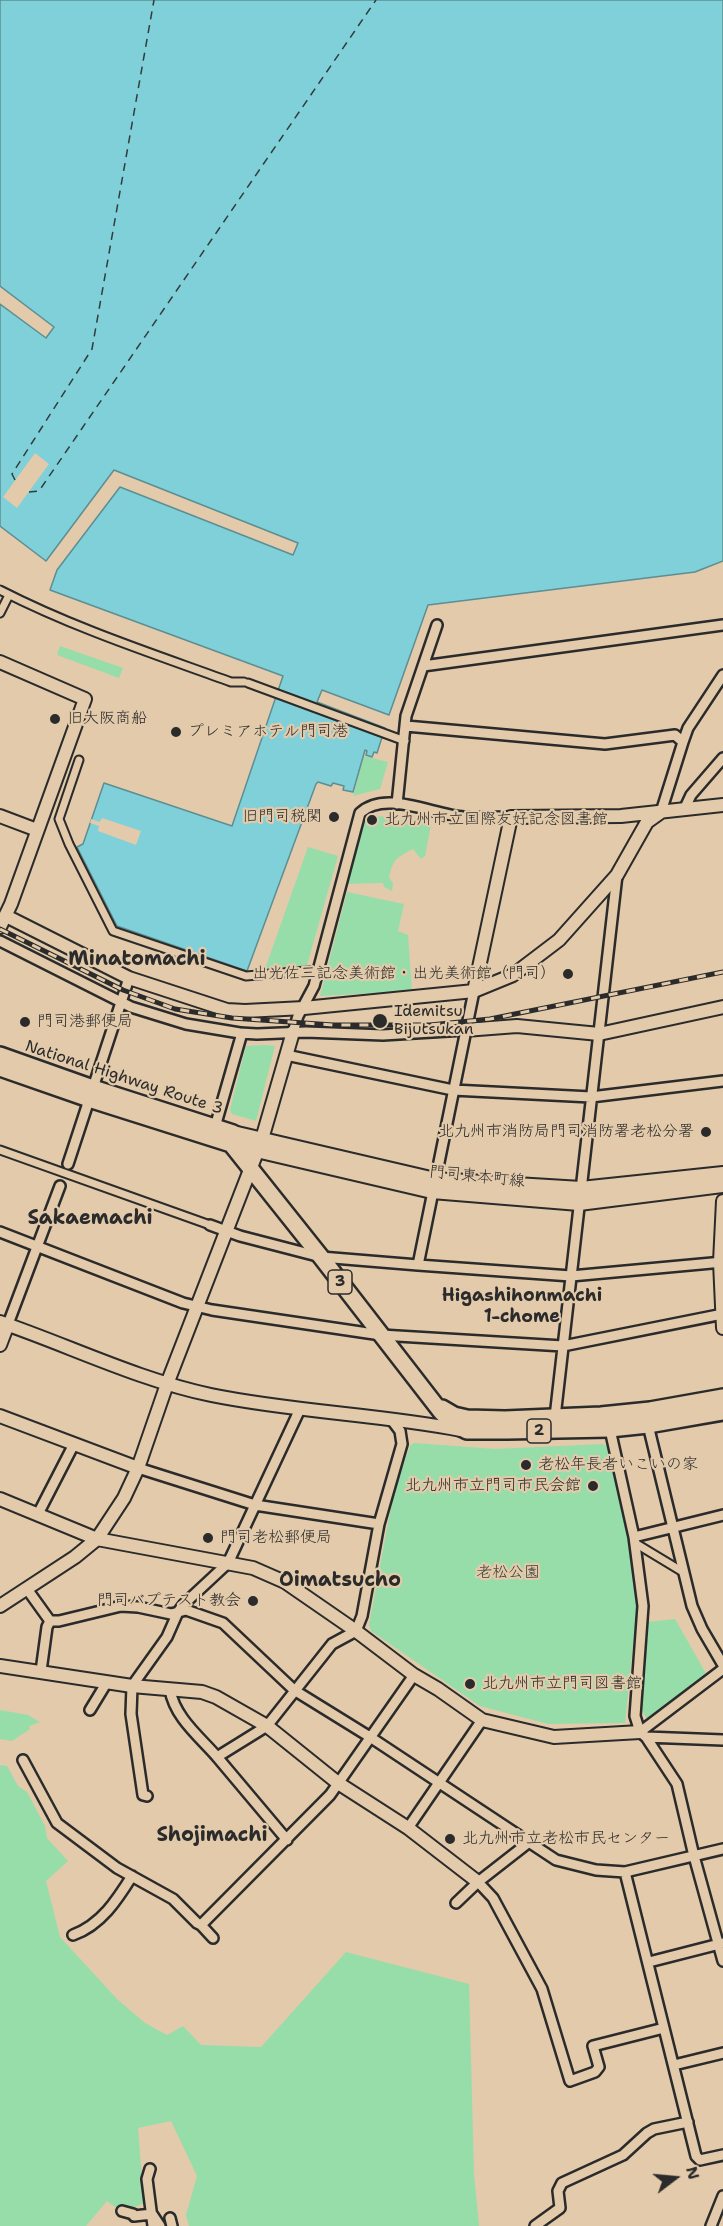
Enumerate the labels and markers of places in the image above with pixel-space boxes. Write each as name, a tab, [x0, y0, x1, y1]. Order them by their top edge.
place label: 旧大阪商船	[67, 709, 147, 729]
marker: 旧大阪商船	[48, 712, 62, 726]
place label: プレミアホテル門司港	[188, 722, 348, 742]
marker: プレミアホテル門司港	[169, 725, 183, 739]
place label: 旧門司税関	[242, 807, 322, 827]
marker: 旧門司税関	[327, 810, 341, 824]
place label: 北九州市立国際友好記念図書館	[384, 810, 608, 830]
marker: 北九州市立国際友好記念図書館	[365, 813, 379, 827]
place label: 出光佐三記念美術館・出光美術館（門司）	[252, 964, 556, 984]
marker: 出光佐三記念美術館・出光美術館（門司）	[561, 967, 575, 981]
place label: Idemitsu Bijutsukan	[394, 1002, 474, 1040]
place label: 門司港郵便局	[37, 1012, 133, 1032]
marker: Idemitsu Bijutsukan	[371, 1012, 389, 1030]
marker: 門司港郵便局	[18, 1015, 32, 1029]
place label: 北九州市消防局門司消防署老松分署	[438, 1122, 694, 1142]
marker: 北九州市消防局門司消防署老松分署	[699, 1125, 713, 1139]
place label: 老松年長者いこいの家	[538, 1455, 698, 1475]
marker: 老松年長者いこいの家	[519, 1458, 533, 1472]
place label: 北九州市立門司市民会館	[405, 1476, 581, 1496]
marker: 北九州市立門司市民会館	[586, 1479, 600, 1493]
place label: 門司老松郵便局	[220, 1528, 332, 1548]
marker: 門司老松郵便局	[201, 1531, 215, 1545]
place label: 門司バプテスト教会	[97, 1591, 241, 1611]
marker: 門司バプテスト教会	[246, 1594, 260, 1608]
place label: 北九州市立門司図書館	[482, 1674, 642, 1694]
marker: 北九州市立門司図書館	[463, 1677, 477, 1691]
place label: 北九州市立老松市民センター	[462, 1829, 670, 1849]
marker: 北九州市立老松市民センター	[443, 1832, 457, 1846]

